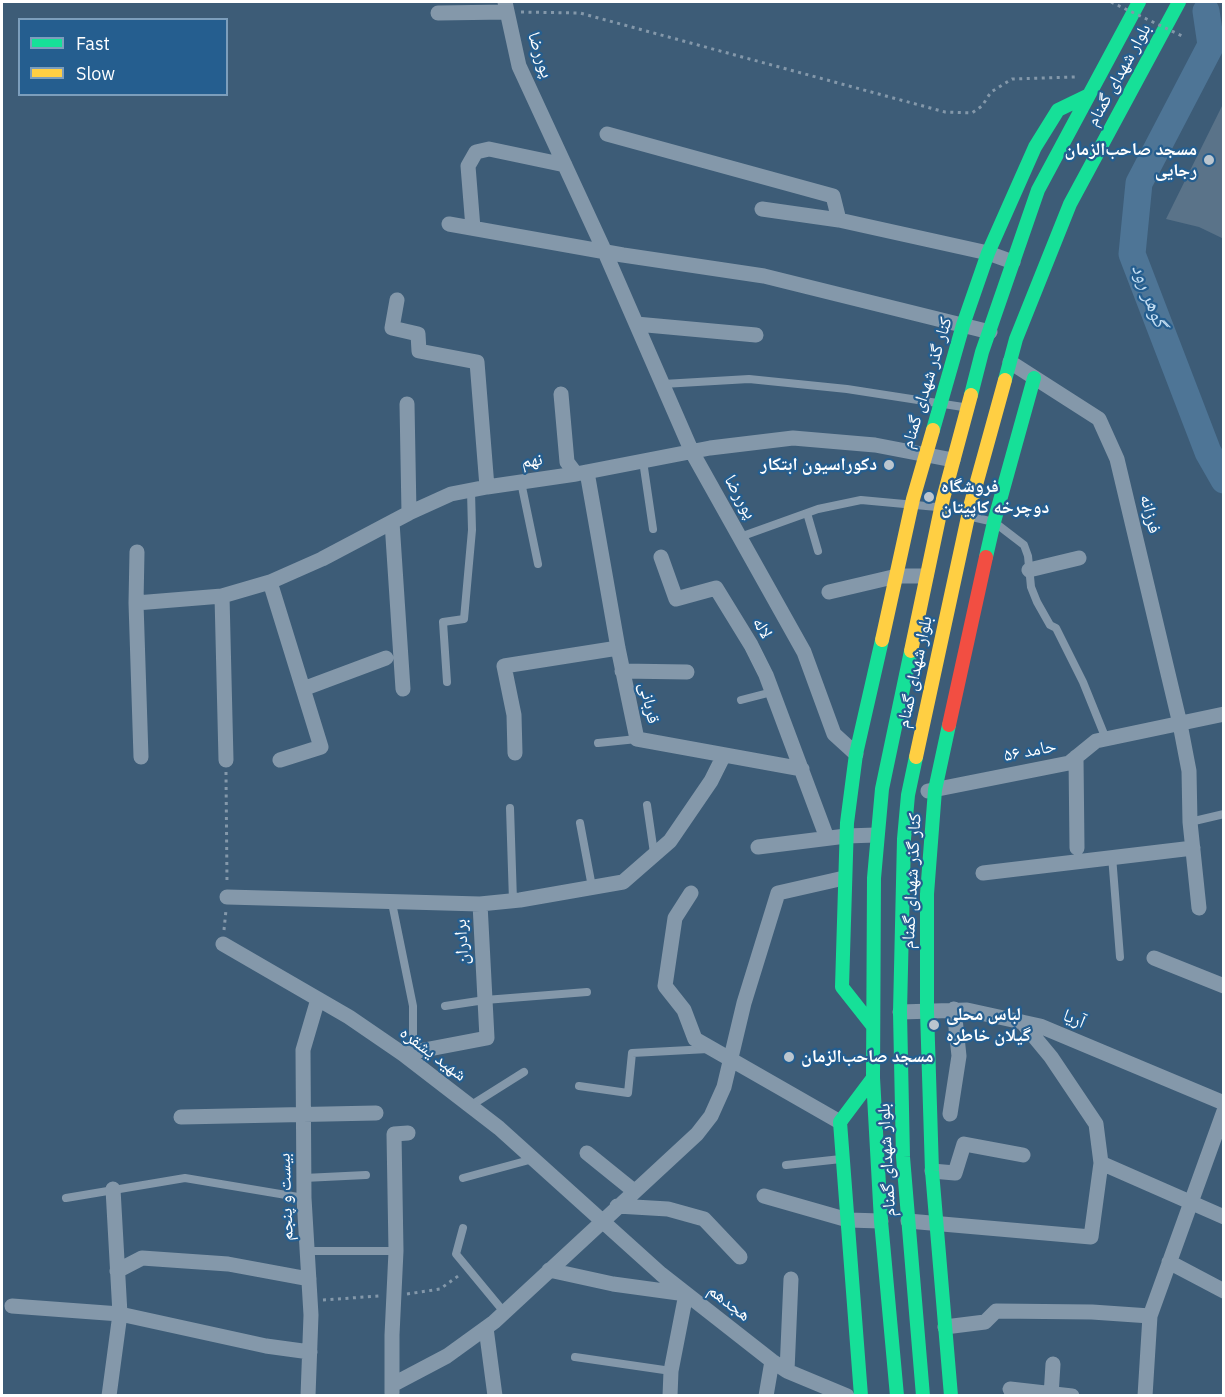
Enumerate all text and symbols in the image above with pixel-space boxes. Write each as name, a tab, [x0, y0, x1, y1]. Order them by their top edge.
legend	[18, 18, 228, 96]
street label: بلوار شهدای گمنام	[1082, 20, 1156, 130]
street label: پوررضا	[522, 29, 558, 81]
text: Fast	[76, 32, 110, 55]
text: Slow	[76, 62, 115, 85]
place label: مسجد صاحب‌الزمان رجایی	[1065, 139, 1197, 182]
marker: مسجد صاحب‌الزمان رجایی	[1202, 153, 1216, 167]
water label: گوهر رود	[1126, 261, 1172, 331]
street label: کنار گذر شهدای گمنام	[897, 315, 957, 451]
street label: نهم	[520, 449, 544, 473]
place label: دکوراسیون ابتکار	[761, 454, 877, 476]
marker: دکوراسیون ابتکار	[882, 458, 896, 472]
street label: پوررضا	[719, 471, 761, 523]
place label: فروشگاه دوچرخه کاپیتان	[941, 476, 1049, 518]
marker: فروشگاه دوچرخه کاپیتان	[922, 490, 936, 504]
street label: فرزانه	[1135, 492, 1165, 536]
street label: لاله	[747, 613, 777, 643]
street label: بلوار شهدای گمنام	[893, 614, 937, 730]
street label: قربانی	[634, 680, 664, 726]
street label: حامد ۵۶	[1002, 735, 1058, 767]
street label: کنار گذر شهدای گمنام	[898, 812, 926, 950]
street label: برادران	[450, 919, 474, 965]
place label: لباس محلی گیلان خاطره	[946, 1004, 1031, 1046]
street label: آریا	[1060, 1005, 1088, 1033]
marker: لباس محلی گیلان خاطره	[927, 1018, 941, 1032]
street label: شهید یشقره	[395, 1022, 471, 1086]
place label: مسجد صاحب‌الزمان	[801, 1046, 933, 1068]
marker: مسجد صاحب‌الزمان	[782, 1050, 796, 1064]
street label: بلوار شهدای گمنام	[873, 1103, 901, 1217]
street label: بیست و پنجم	[274, 1153, 298, 1241]
street label: هجدهم	[703, 1280, 755, 1326]

